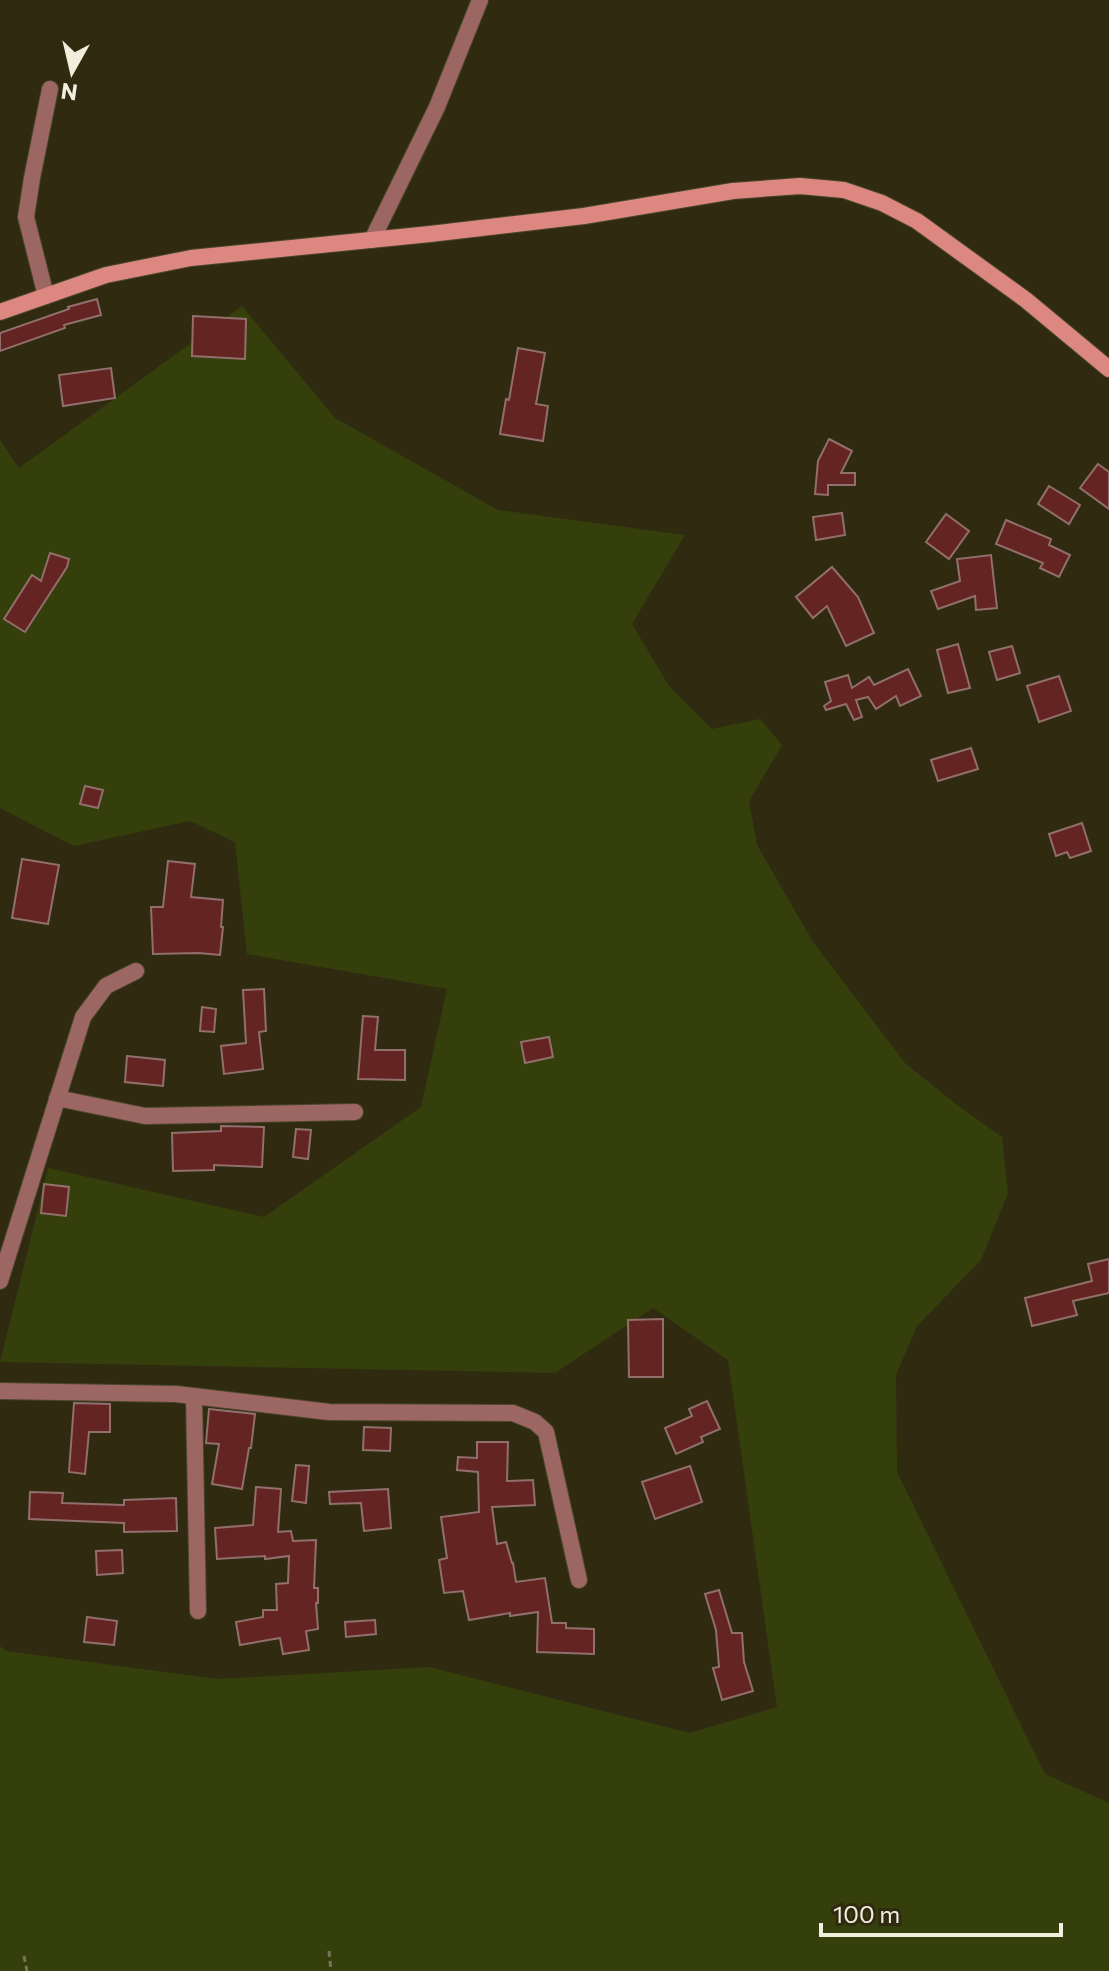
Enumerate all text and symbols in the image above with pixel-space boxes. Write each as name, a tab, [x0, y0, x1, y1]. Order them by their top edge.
north arrow	[32, 32, 112, 112]
text: N	[59, 78, 79, 107]
scale bar	[821, 1887, 1061, 1937]
text: 100 m	[833, 1899, 900, 1928]

